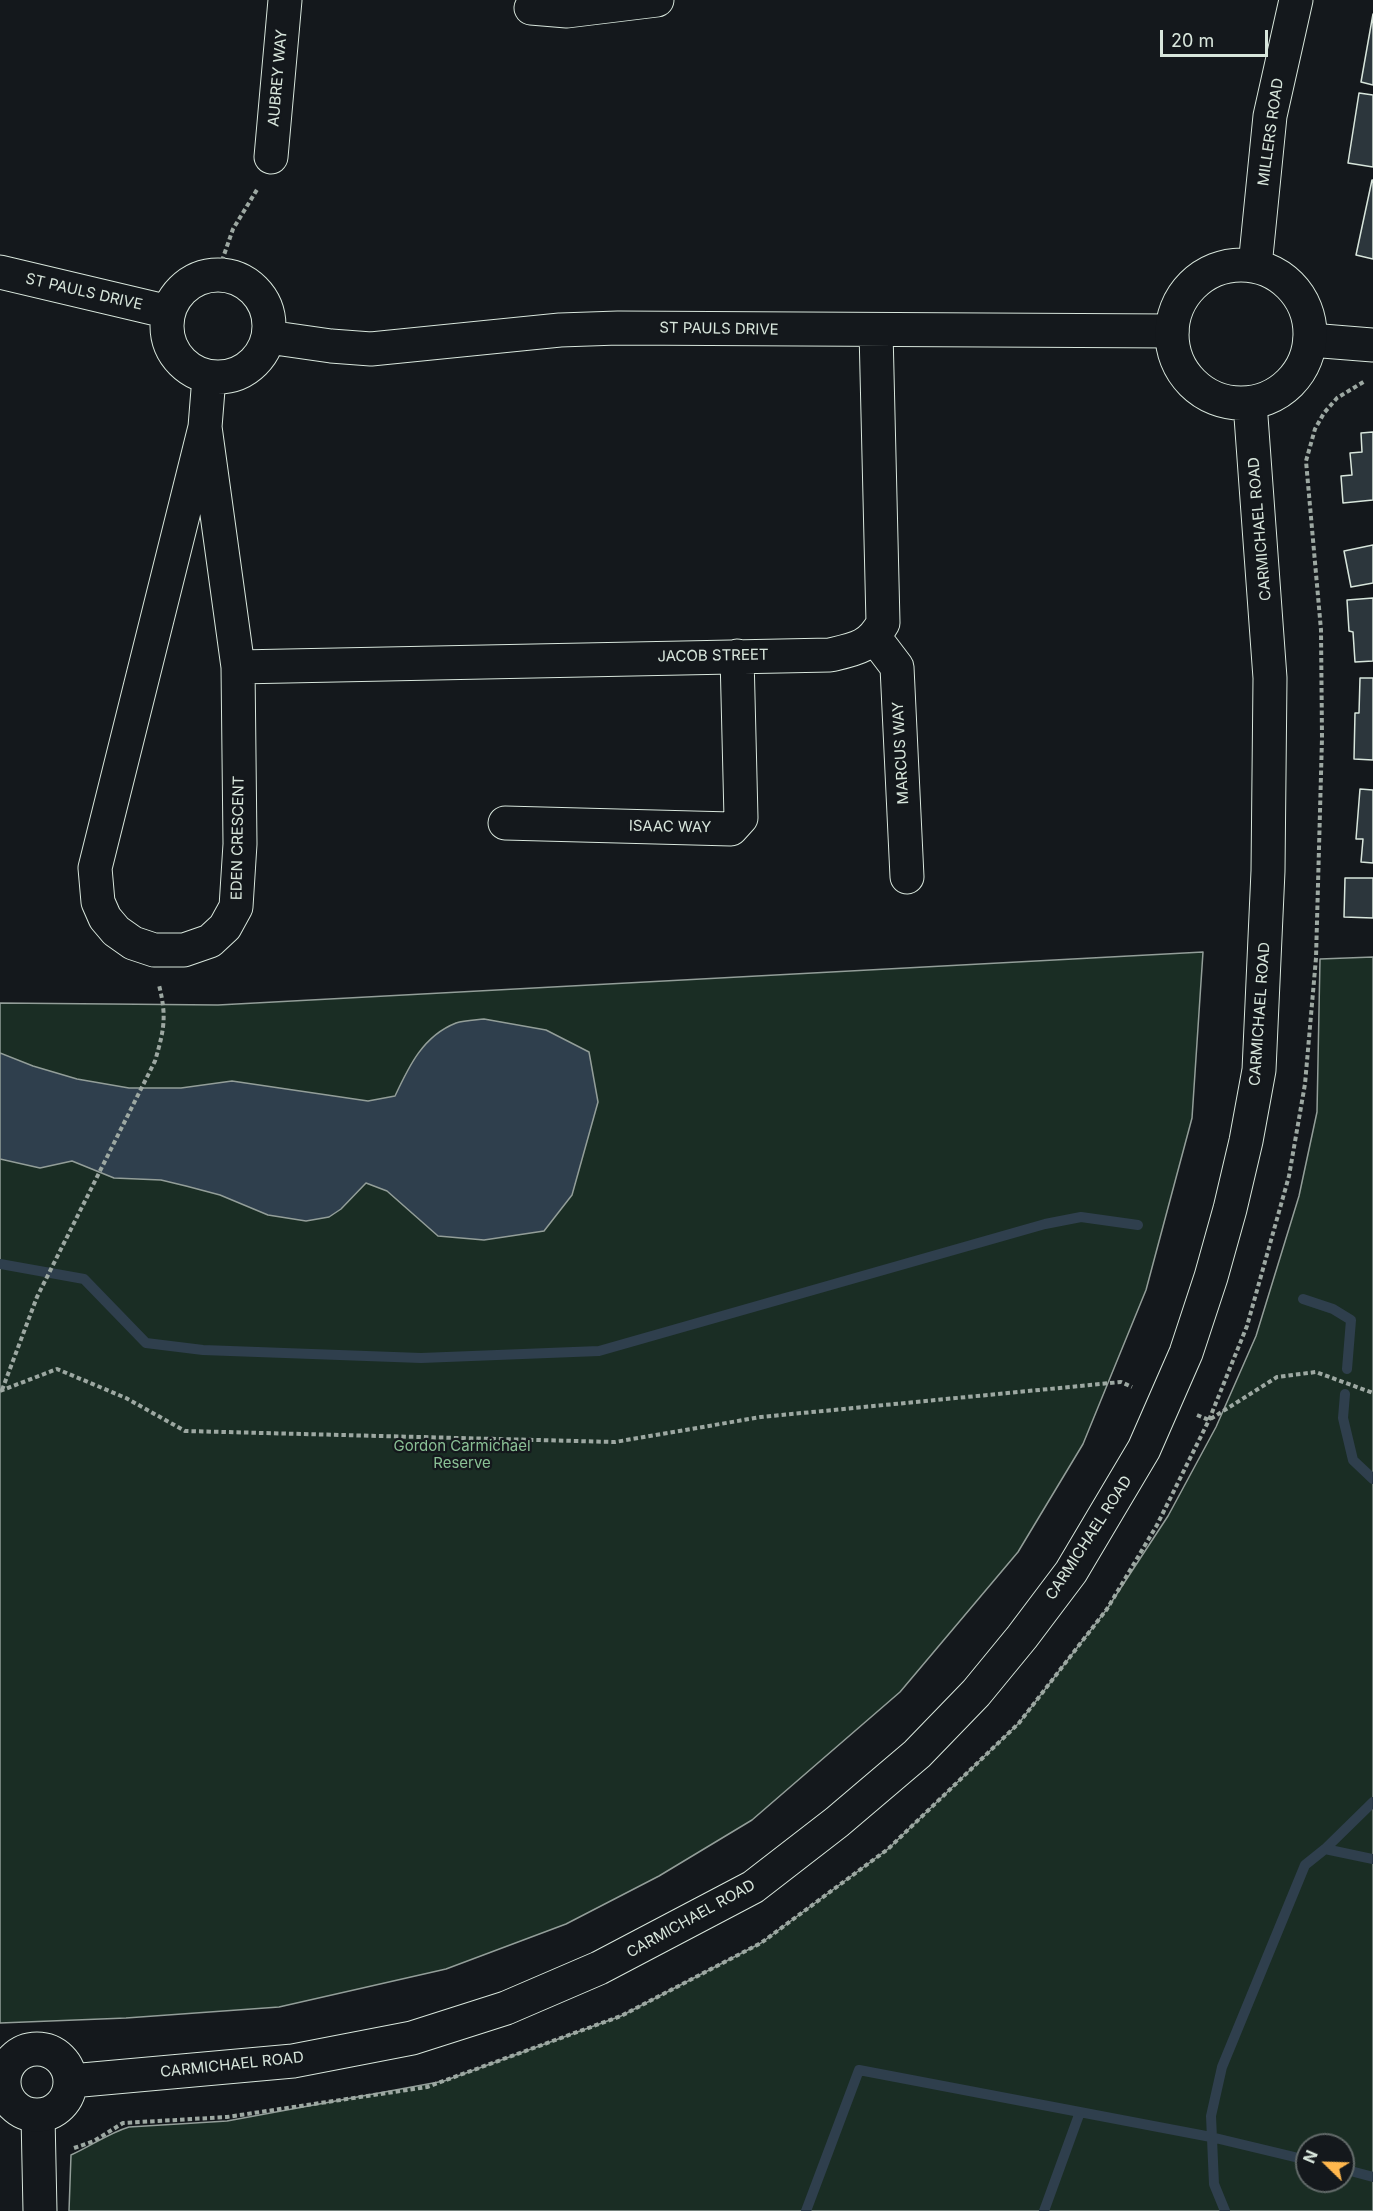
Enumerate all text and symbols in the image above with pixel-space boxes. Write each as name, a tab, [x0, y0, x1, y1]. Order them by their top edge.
scale bar	[1163, 18, 1271, 56]
street label: AUBREY WAY	[265, 29, 291, 127]
text: 20 m	[1171, 30, 1214, 51]
street label: MILLERS ROAD	[1255, 77, 1287, 187]
street label: ST PAULS DRIVE	[24, 270, 144, 314]
street label: ST PAULS DRIVE	[659, 319, 779, 339]
street label: CARMICHAEL ROAD	[1245, 456, 1275, 602]
street label: JACOB STREET	[657, 646, 769, 666]
street label: MARCUS WAY	[889, 701, 913, 805]
street label: EDEN CRESCENT	[228, 776, 248, 900]
street label: ISAAC WAY	[629, 817, 711, 837]
street label: CARMICHAEL ROAD	[1246, 941, 1274, 1087]
park label: Gordon Carmichael Reserve	[393, 1437, 531, 1472]
street label: CARMICHAEL ROAD	[1042, 1473, 1136, 1603]
street label: CARMICHAEL ROAD	[624, 1876, 758, 1962]
street label: CARMICHAEL ROAD	[159, 2049, 305, 2081]
north arrow	[1295, 2133, 1355, 2193]
text: N	[1299, 2147, 1322, 2166]

